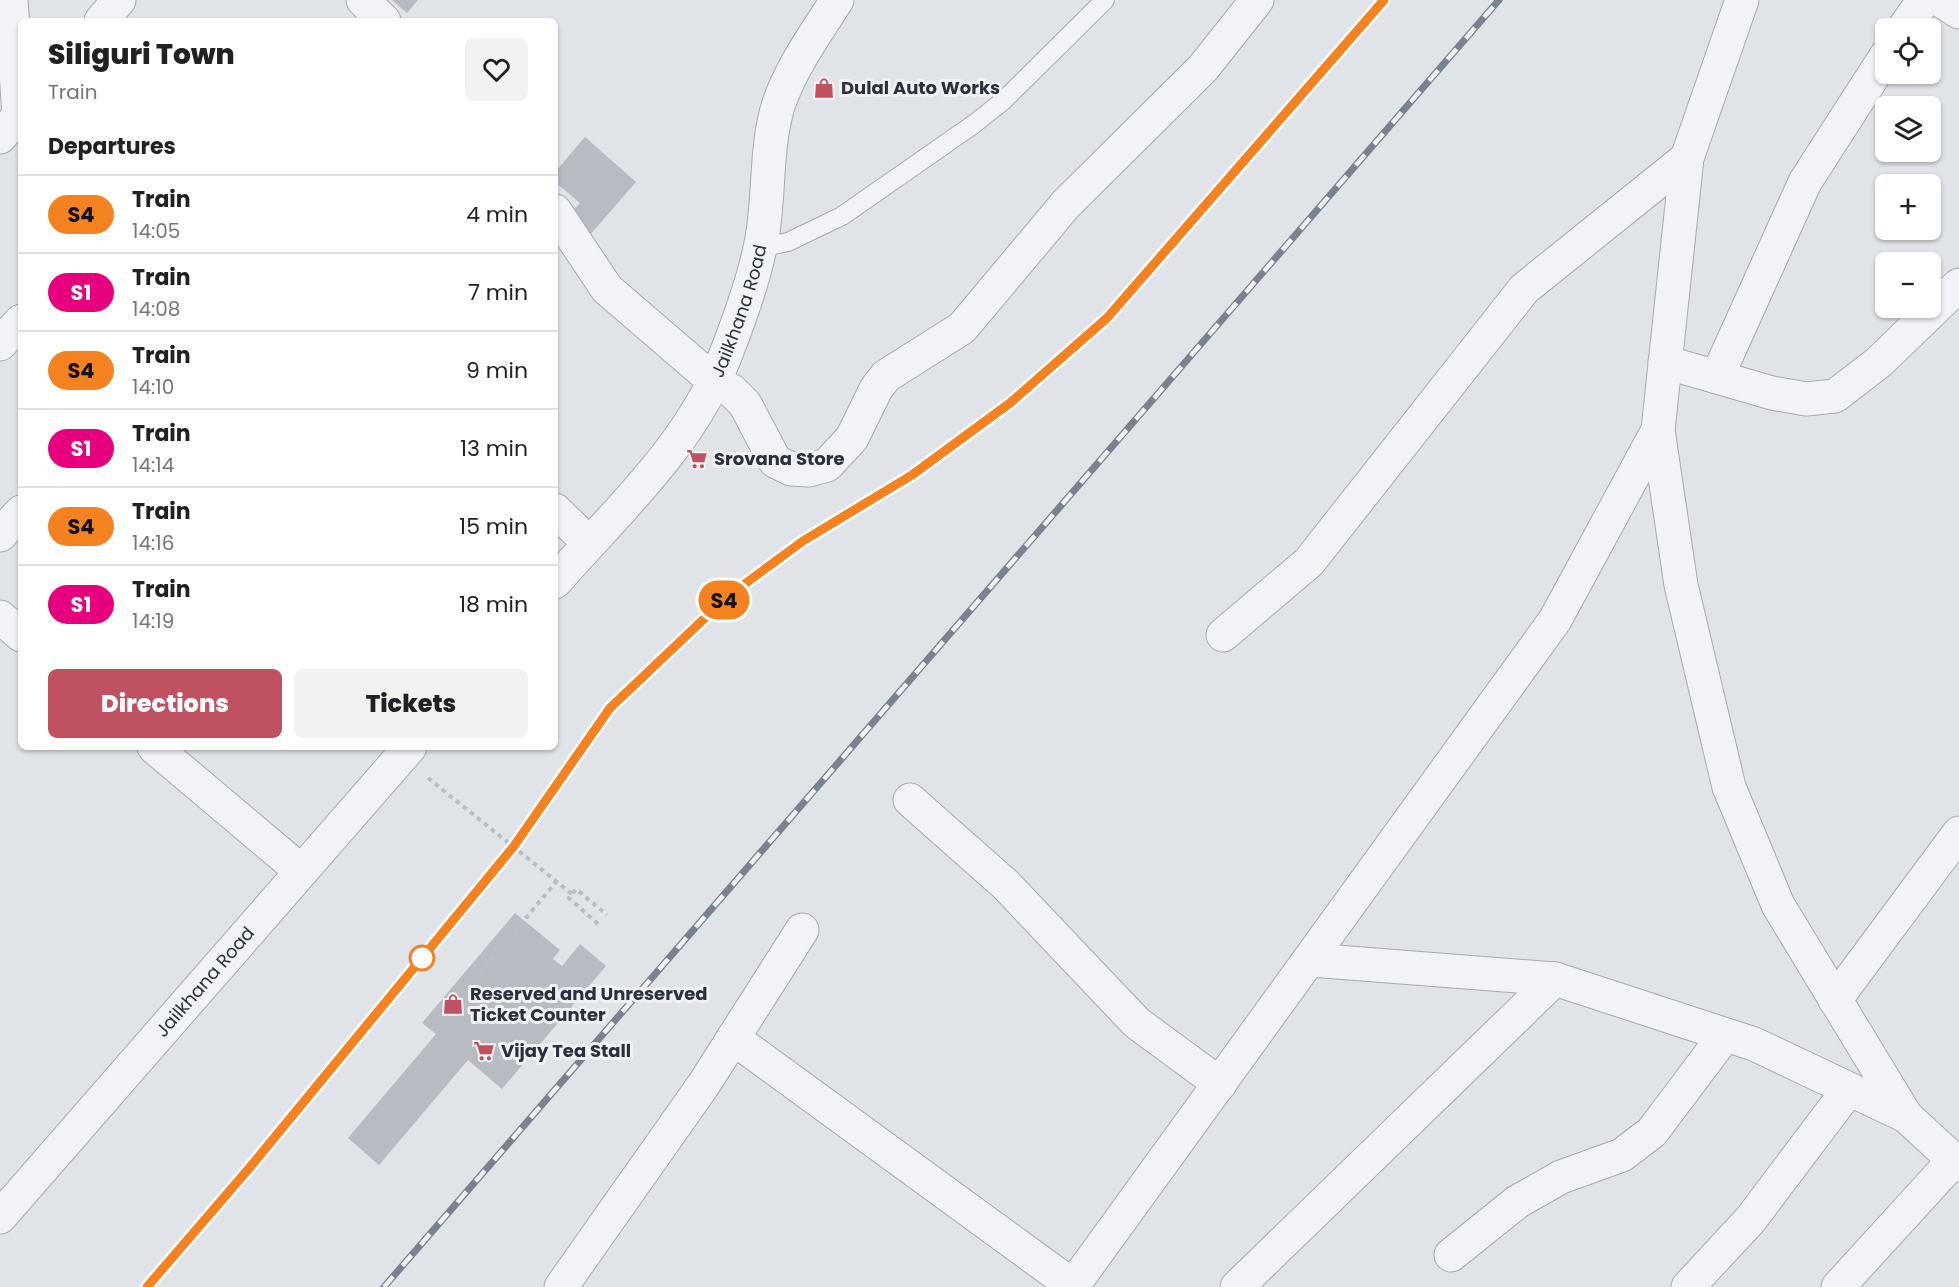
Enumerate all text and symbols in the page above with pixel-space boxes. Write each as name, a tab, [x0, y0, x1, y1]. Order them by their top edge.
map controls	[1875, 18, 1941, 318]
button: locate	[1875, 18, 1941, 84]
text: Siliguri Town	[48, 35, 235, 74]
button: heart	[465, 38, 528, 101]
place label: Dulal Auto Works	[841, 75, 1000, 100]
shop icon: Dulal Auto Works	[812, 76, 836, 100]
text: Train	[48, 78, 98, 106]
button: layers	[1875, 96, 1941, 162]
text: Departures	[48, 131, 176, 162]
button: +	[1875, 174, 1941, 240]
text: Train	[132, 184, 191, 215]
text: 4 min	[466, 199, 528, 230]
text: S4	[67, 200, 95, 229]
text: 14:05	[132, 217, 180, 245]
street label: Jailkhana Road	[705, 242, 773, 381]
button: −	[1875, 252, 1941, 318]
text: Train	[132, 262, 191, 293]
text: 7 min	[468, 277, 528, 308]
text: S1	[71, 278, 91, 307]
text: 14:08	[132, 295, 180, 323]
text: Train	[132, 340, 191, 371]
text: 9 min	[466, 355, 528, 386]
text: S4	[67, 356, 95, 385]
text: 14:10	[132, 373, 174, 401]
text: Train	[132, 418, 191, 449]
text: 13 min	[460, 433, 528, 464]
text: S1	[71, 434, 91, 463]
place label: Srovana Store	[714, 446, 845, 471]
supermarket icon: Srovana Store	[685, 447, 709, 471]
text: 14:14	[132, 451, 174, 479]
text: Train	[132, 496, 191, 527]
text: 15 min	[459, 511, 528, 542]
text: S4	[67, 512, 95, 541]
text: 14:16	[132, 529, 174, 557]
text: Train	[132, 574, 191, 605]
line badge: S4	[697, 580, 751, 620]
text: S4	[710, 586, 738, 615]
text: 18 min	[459, 589, 528, 620]
text: S1	[71, 590, 91, 619]
text: 14:19	[132, 607, 174, 635]
button: Directions	[48, 669, 282, 738]
button: Tickets	[294, 669, 528, 738]
street label: Jailkhana Road	[150, 921, 260, 1042]
unlabelled marker	[409, 945, 435, 971]
place label: Reserved and Unreserved Ticket Counter	[470, 981, 707, 1027]
shop icon: Reserved and Unreserved Ticket Counter	[441, 992, 465, 1016]
place label: Vijay Tea Stall	[501, 1038, 631, 1063]
supermarket icon: Vijay Tea Stall	[472, 1039, 496, 1063]

